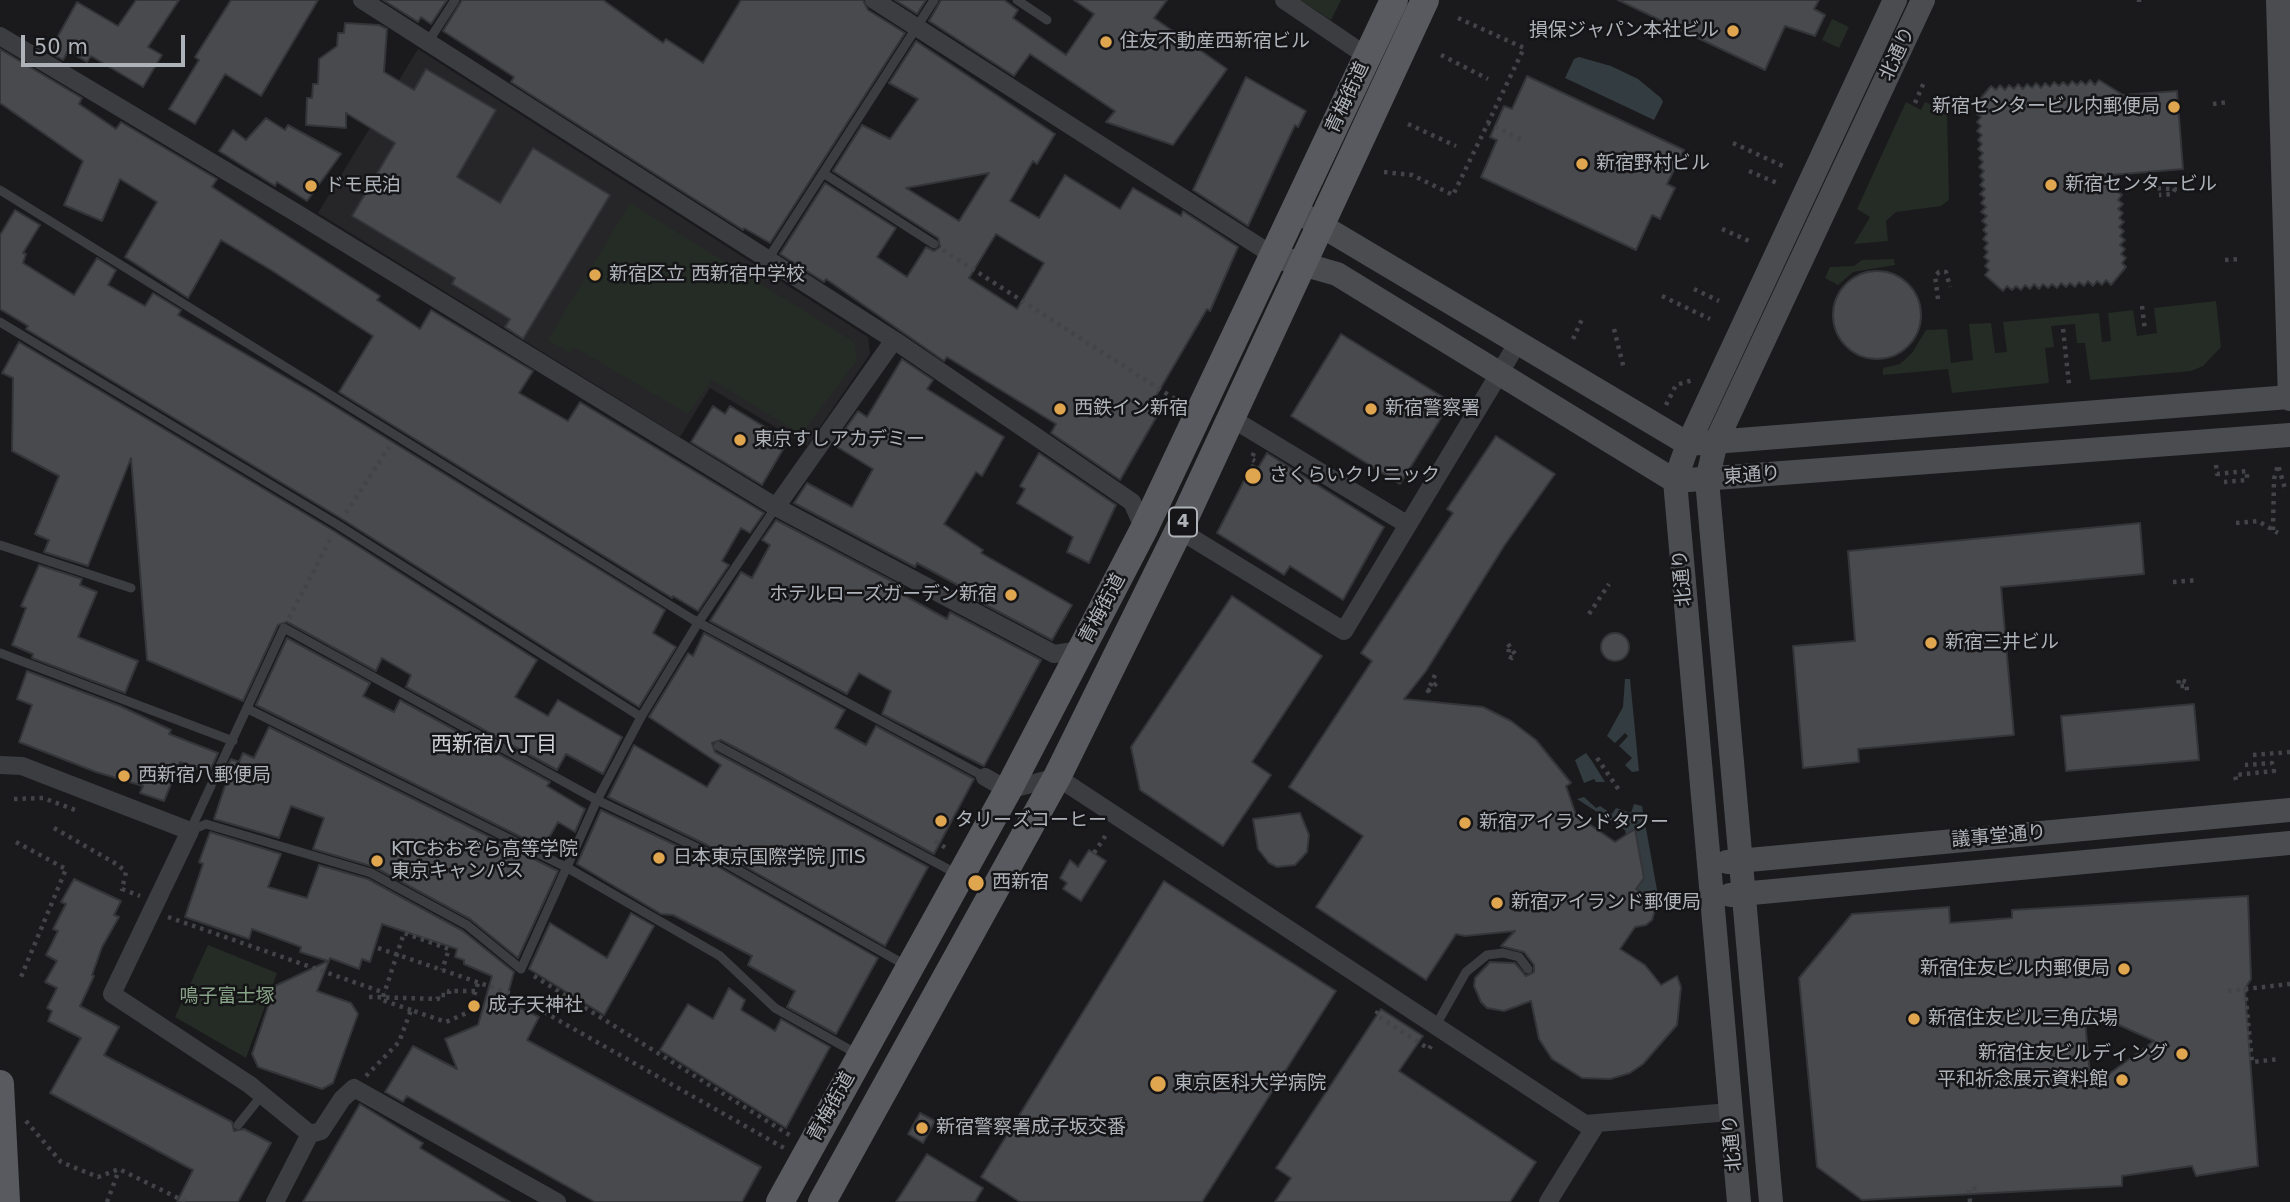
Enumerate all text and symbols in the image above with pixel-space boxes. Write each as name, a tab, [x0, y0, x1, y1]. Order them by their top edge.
place label: 損保ジャパン本社ビル	[1529, 20, 1719, 42]
scale bar	[24, 21, 189, 65]
marker: 損保ジャパン本社ビル	[1725, 23, 1741, 39]
street label: 北通り	[1876, 23, 1920, 85]
place label: 住友不動産西新宿ビル	[1120, 31, 1310, 53]
marker: 住友不動産西新宿ビル	[1098, 34, 1114, 50]
text: 50 m	[34, 35, 88, 59]
street label: 青梅街道	[1322, 59, 1374, 137]
place label: 新宿センタービル内郵便局	[1932, 96, 2160, 118]
marker: 新宿センタービル内郵便局	[2166, 99, 2182, 115]
place label: 新宿野村ビル	[1596, 153, 1710, 175]
marker: 新宿野村ビル	[1574, 156, 1590, 172]
place label: 新宿センタービル	[2065, 174, 2217, 196]
place label: ドモ民泊	[325, 175, 401, 197]
marker: 新宿センタービル	[2043, 177, 2059, 193]
marker: ドモ民泊	[303, 178, 319, 194]
place label: 新宿区立 西新宿中学校	[609, 264, 805, 286]
marker: 新宿区立 西新宿中学校	[587, 267, 603, 283]
place label: 西鉄イン新宿	[1074, 398, 1188, 420]
place label: 新宿警察署	[1385, 398, 1480, 420]
marker: 西鉄イン新宿	[1052, 401, 1068, 417]
marker: 新宿警察署	[1363, 401, 1379, 417]
place label: 東京すしアカデミー	[754, 429, 925, 451]
marker: 東京すしアカデミー	[732, 432, 748, 448]
street label: 東通り	[1723, 463, 1781, 489]
place label: さくらいクリニック	[1269, 465, 1440, 487]
marker: さくらいクリニック	[1243, 466, 1263, 486]
road number: 4	[1169, 508, 1197, 536]
street label: 北通り	[1669, 549, 1697, 607]
street label: 青梅街道	[1075, 570, 1131, 648]
place label: ホテルローズガーデン新宿	[769, 584, 997, 606]
marker: ホテルローズガーデン新宿	[1003, 587, 1019, 603]
place label: 新宿三井ビル	[1945, 632, 2059, 654]
marker: 新宿三井ビル	[1923, 635, 1939, 651]
district label: 西新宿八丁目	[431, 733, 557, 759]
place label: 西新宿八郵便局	[138, 765, 271, 787]
marker: 西新宿八郵便局	[116, 768, 132, 784]
place label: タリーズコーヒー	[955, 810, 1107, 832]
place label: 新宿アイランドタワー	[1479, 812, 1669, 834]
marker: タリーズコーヒー	[933, 813, 949, 829]
marker: 新宿アイランドタワー	[1457, 815, 1473, 831]
street label: 議事堂通り	[1951, 822, 2047, 852]
place label: KTCおおぞら高等学院 東京キャンパス	[391, 839, 578, 883]
place label: 日本東京国際学院 JTIS	[673, 847, 866, 869]
marker: 日本東京国際学院 JTIS	[651, 850, 667, 866]
marker: KTCおおぞら高等学院 東京キャンパス	[369, 853, 385, 869]
place label: 西新宿	[992, 872, 1049, 894]
marker: 西新宿	[966, 873, 986, 893]
place label: 新宿アイランド郵便局	[1511, 892, 1701, 914]
marker: 新宿アイランド郵便局	[1489, 895, 1505, 911]
place label: 新宿住友ビル内郵便局	[1920, 958, 2110, 980]
marker: 新宿住友ビル内郵便局	[2116, 961, 2132, 977]
park label: 鳴子富士塚	[180, 986, 274, 1008]
place label: 成子天神社	[488, 995, 583, 1017]
marker: 成子天神社	[466, 998, 482, 1014]
place label: 新宿住友ビル三角広場	[1928, 1008, 2118, 1030]
marker: 新宿住友ビル三角広場	[1906, 1011, 1922, 1027]
place label: 新宿住友ビルディング	[1978, 1043, 2168, 1065]
marker: 新宿住友ビルディング	[2174, 1046, 2190, 1062]
street label: 青梅街道	[804, 1068, 860, 1146]
place label: 平和祈念展示資料館	[1937, 1069, 2108, 1091]
marker: 平和祈念展示資料館	[2114, 1072, 2130, 1088]
place label: 東京医科大学病院	[1174, 1073, 1326, 1095]
marker: 東京医科大学病院	[1148, 1074, 1168, 1094]
street label: 北通り	[1719, 1114, 1747, 1172]
place label: 新宿警察署成子坂交番	[936, 1117, 1126, 1139]
marker: 新宿警察署成子坂交番	[914, 1120, 930, 1136]

